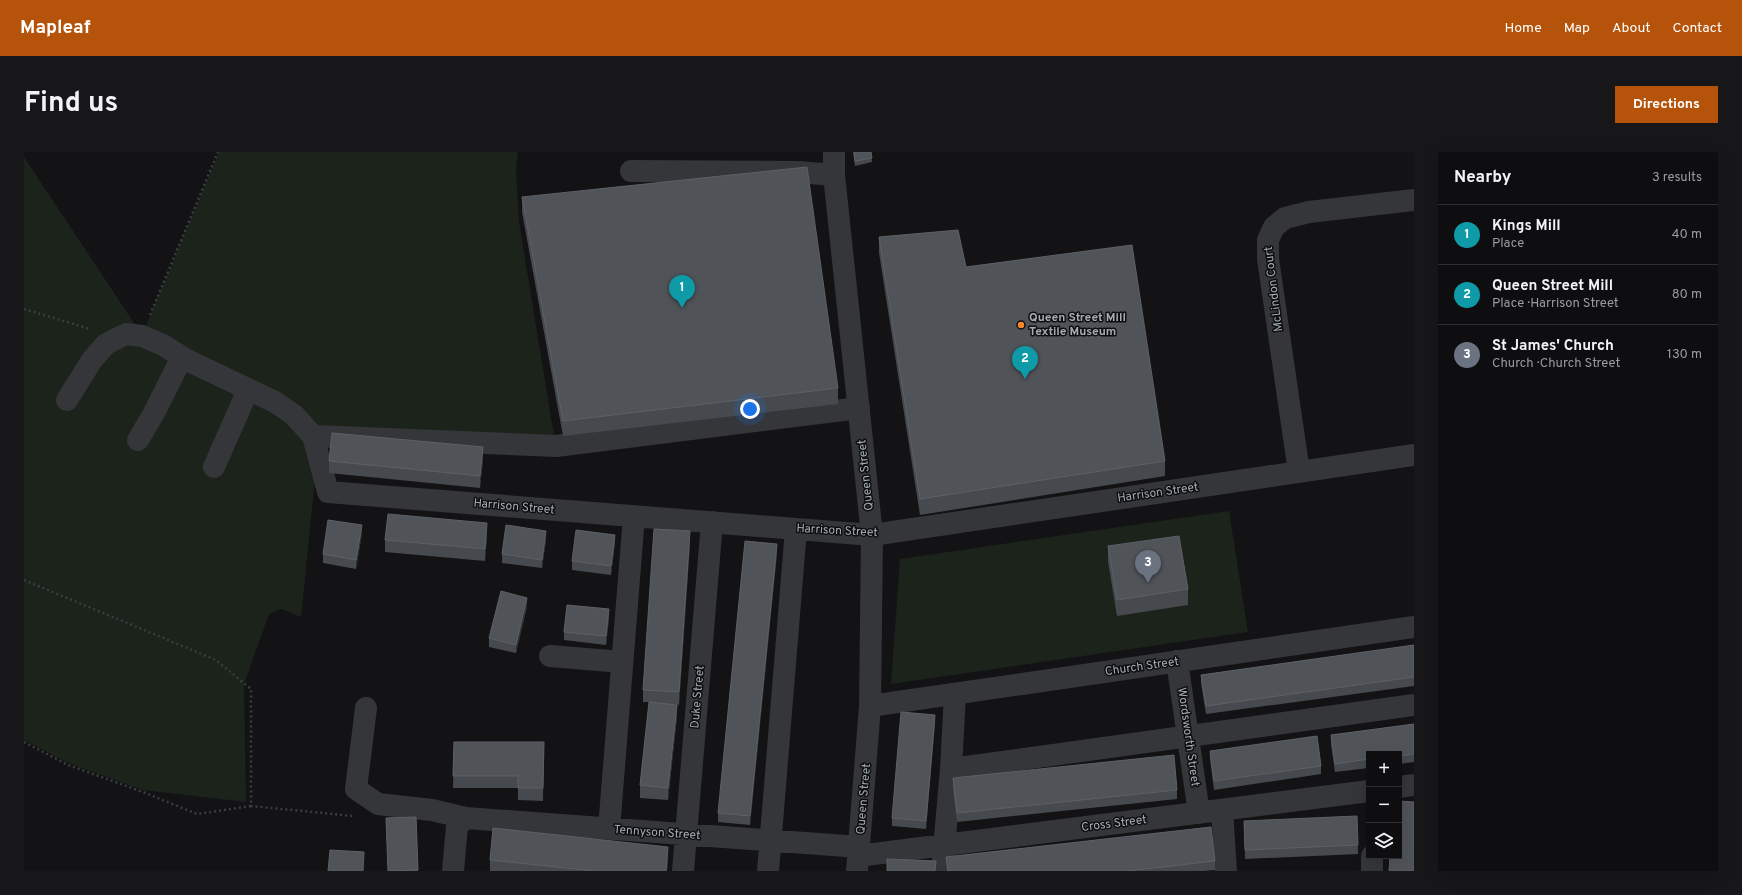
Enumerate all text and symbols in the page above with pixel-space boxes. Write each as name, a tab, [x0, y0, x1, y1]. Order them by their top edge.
text: Mapleaf	[20, 16, 91, 40]
text: Home	[1505, 20, 1542, 37]
text: Map	[1564, 20, 1590, 37]
text: About	[1612, 20, 1651, 37]
text: Contact	[1673, 20, 1722, 37]
text: Find us	[24, 86, 118, 122]
button: Directions	[1615, 86, 1718, 123]
text: Nearby	[1454, 167, 1511, 189]
text: 3 results	[1652, 170, 1702, 186]
text: Kings Mill	[1492, 217, 1561, 236]
text: 1	[1464, 227, 1470, 243]
text: 40 m	[1672, 227, 1702, 243]
text: Place	[1492, 236, 1524, 252]
street label: McLindon Court	[1261, 245, 1287, 333]
pin: 1	[669, 275, 695, 308]
text: Queen Street Mill	[1492, 277, 1613, 296]
text: 2	[1463, 287, 1471, 303]
text: 80 m	[1672, 287, 1702, 303]
text: Place · Harrison Street	[1492, 296, 1619, 312]
place label: Queen Street Mill Textile Museum	[1029, 310, 1126, 340]
marker: Queen Street Mill Textile Museum	[1016, 320, 1026, 330]
text: St James' Church	[1492, 337, 1614, 356]
pin: 2	[1012, 346, 1038, 379]
text: 3	[1463, 347, 1471, 363]
text: 130 m	[1667, 347, 1702, 363]
text: Church · Church Street	[1492, 356, 1620, 372]
your location	[740, 399, 760, 419]
street label: Queen Street	[854, 439, 878, 511]
street label: Harrison Street	[1117, 479, 1199, 507]
street label: Harrison Street	[473, 495, 555, 519]
street label: Harrison Street	[796, 521, 878, 541]
pin: 3	[1135, 550, 1161, 583]
street label: Church Street	[1104, 654, 1180, 680]
street label: Duke Street	[687, 665, 709, 729]
street label: Wordsworth Street	[1173, 686, 1203, 788]
map controls	[1366, 751, 1402, 859]
button: +	[1366, 751, 1402, 787]
street label: Queen Street	[853, 763, 875, 835]
button: −	[1366, 787, 1402, 823]
street label: Cross Street	[1080, 812, 1148, 836]
street label: Tennyson Street	[613, 822, 701, 844]
button: layers	[1366, 823, 1402, 859]

